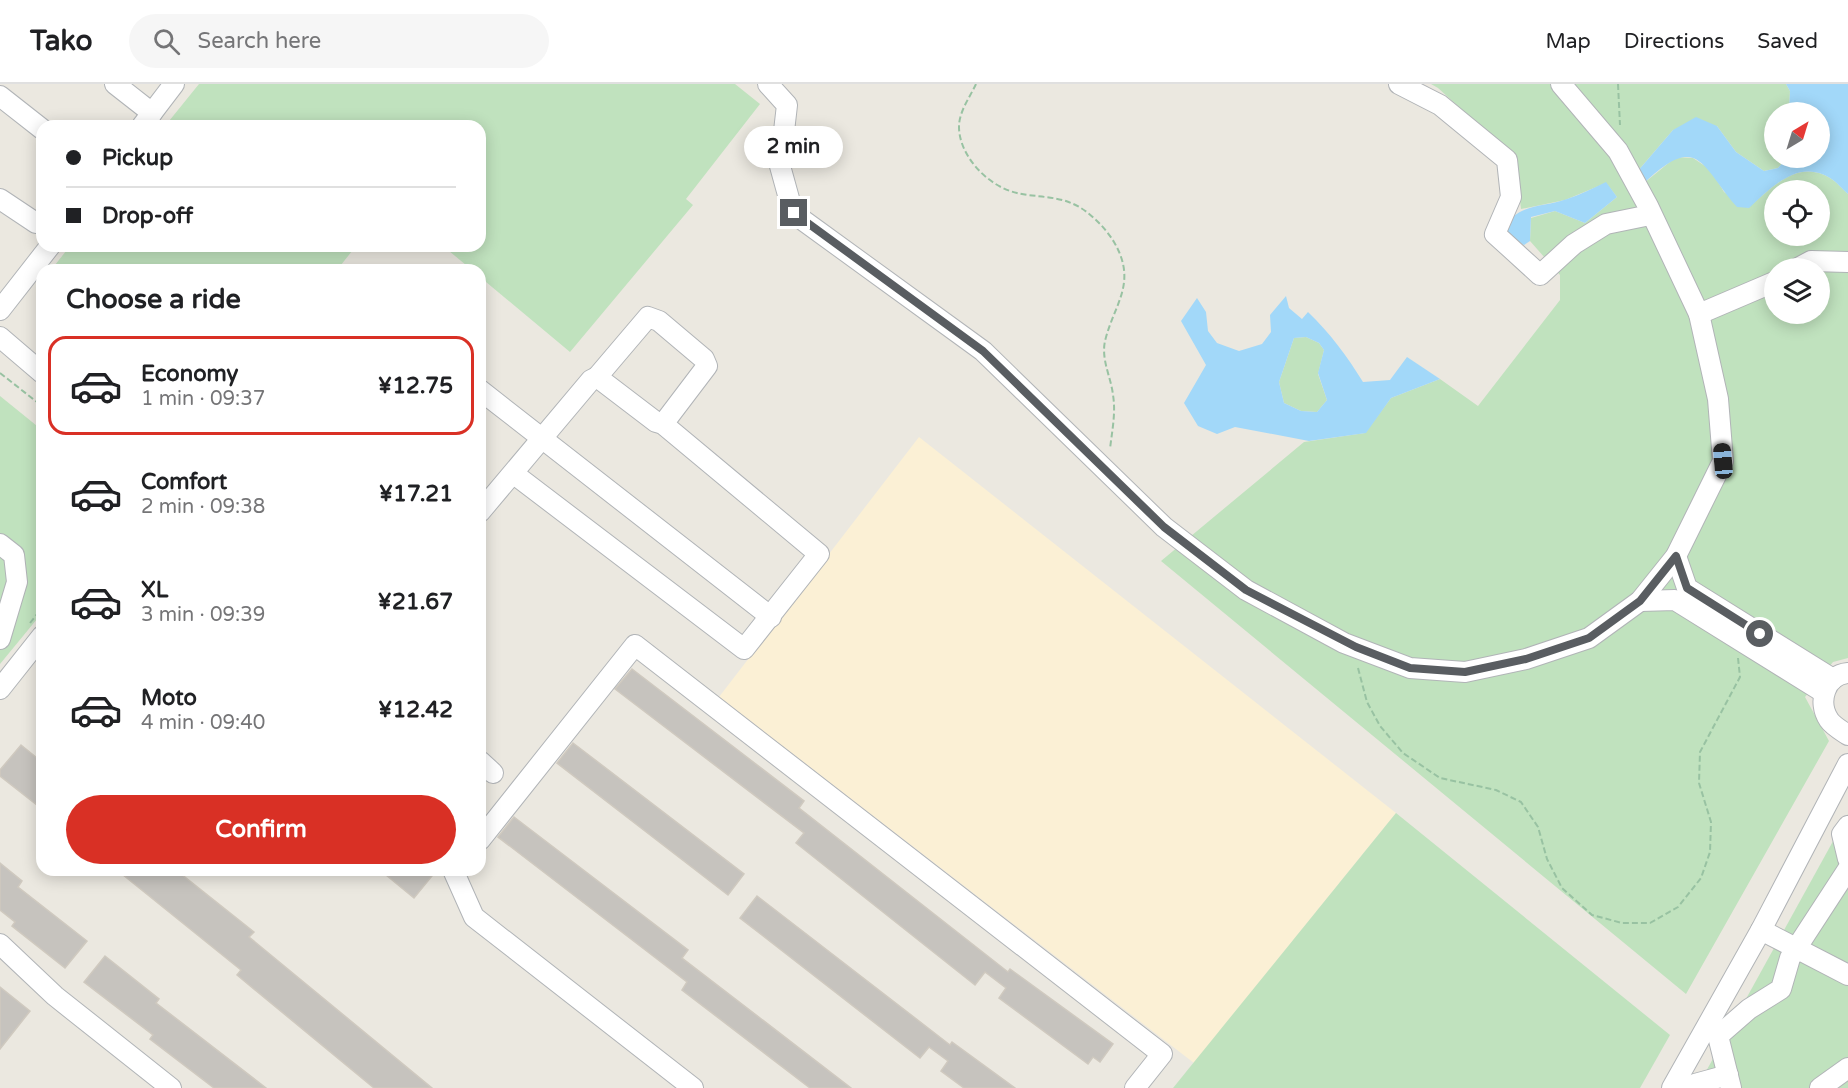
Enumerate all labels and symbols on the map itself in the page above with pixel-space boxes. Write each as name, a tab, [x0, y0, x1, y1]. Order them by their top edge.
north arrow	[1764, 102, 1830, 168]
callout: 2 min	[744, 126, 844, 168]
route end	[780, 199, 807, 226]
car	[1712, 442, 1734, 480]
route start	[1746, 620, 1773, 647]

